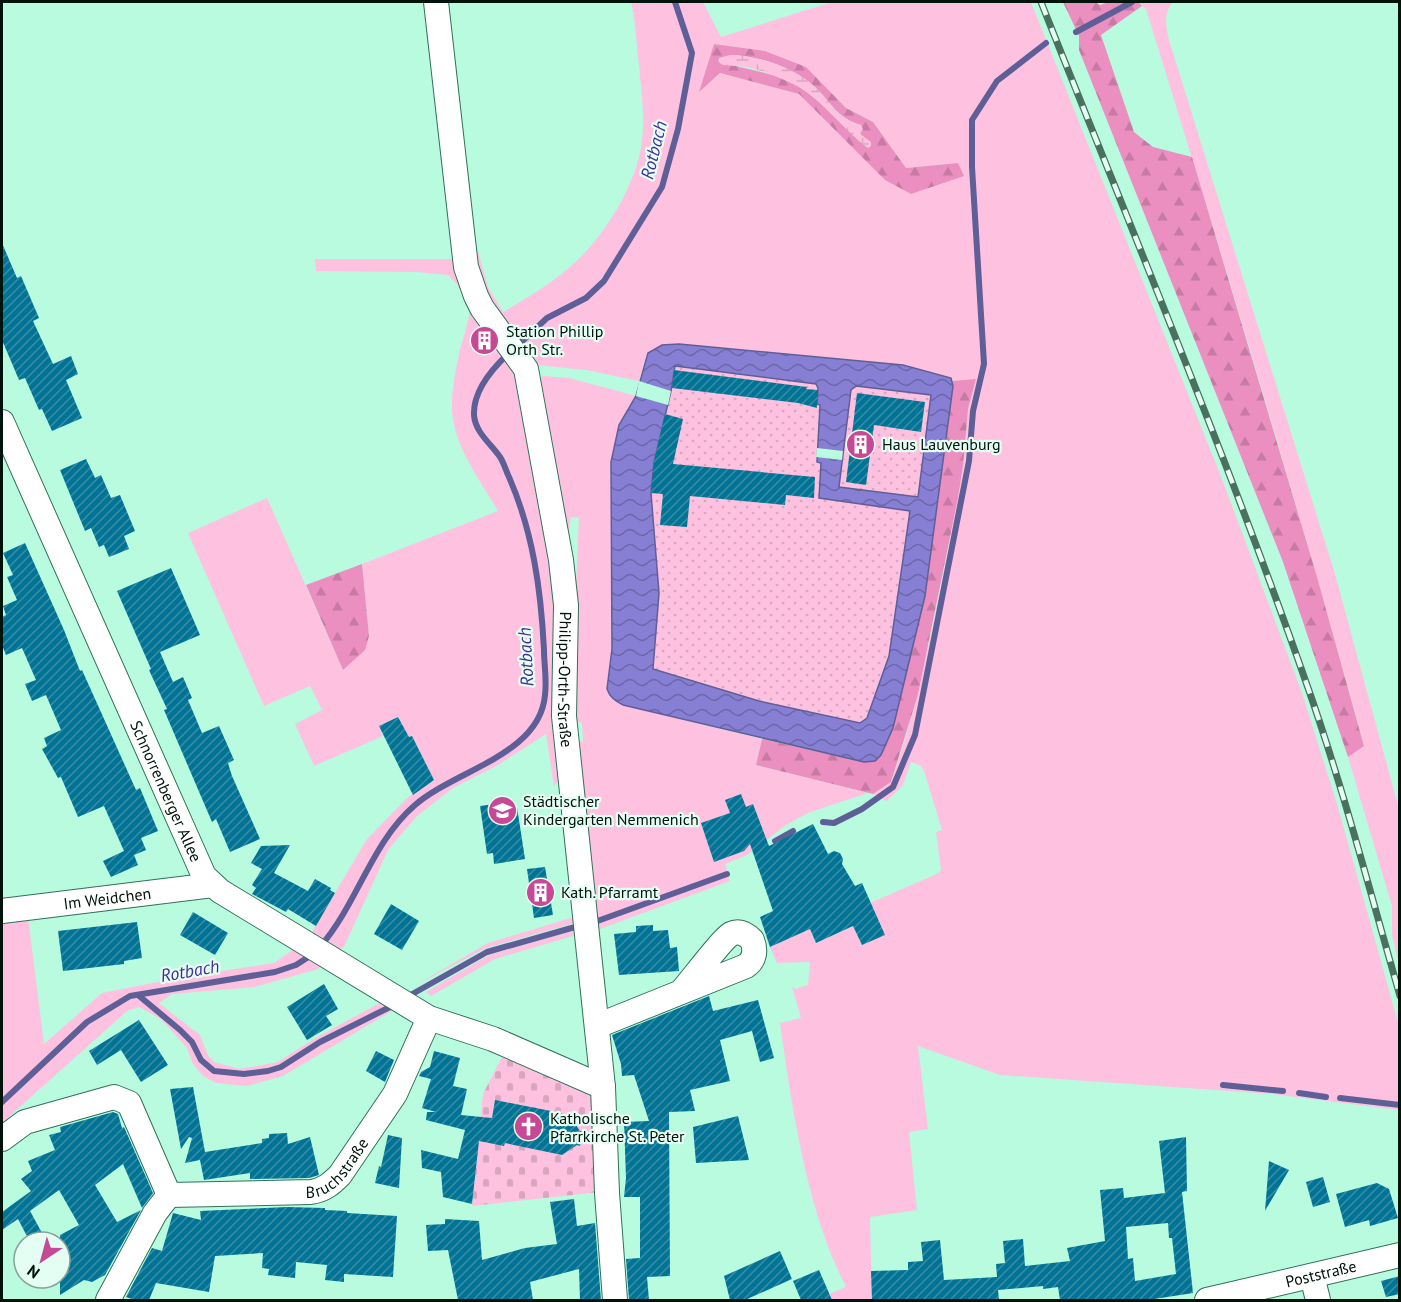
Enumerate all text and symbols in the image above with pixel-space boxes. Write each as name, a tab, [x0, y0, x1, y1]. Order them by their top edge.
water label: Rotbach	[635, 118, 672, 181]
place label: Station Phillip Orth Str.	[506, 321, 603, 359]
building icon: Station Phillip Orth Str.	[469, 324, 501, 356]
building icon: Haus Lauvenburg	[845, 428, 877, 460]
place label: Haus Lauvenburg	[882, 434, 1001, 454]
street label: Philipp-Orth-Straße	[554, 611, 577, 748]
water label: Rotbach	[512, 627, 539, 687]
street label: Schnorrenberger Allee	[126, 717, 206, 865]
place label: Städtischer Kindergarten Nemmenich	[523, 791, 699, 829]
school or university icon: Städtischer Kindergarten Nemmenich	[486, 794, 518, 826]
building icon: Kath. Pfarramt	[524, 876, 556, 908]
place label: Kath. Pfarramt	[561, 882, 659, 902]
street label: Im Weidchen	[62, 883, 152, 913]
water label: Rotbach	[159, 954, 221, 987]
place label: Katholische Pfarrkirche St. Peter	[550, 1108, 685, 1146]
church icon: Katholische Pfarrkirche St. Peter	[513, 1111, 545, 1143]
street label: Bruchstraße	[305, 1134, 372, 1202]
north arrow	[12, 1230, 72, 1290]
street label: Poststraße	[1283, 1255, 1358, 1291]
text: N	[23, 1261, 43, 1283]

